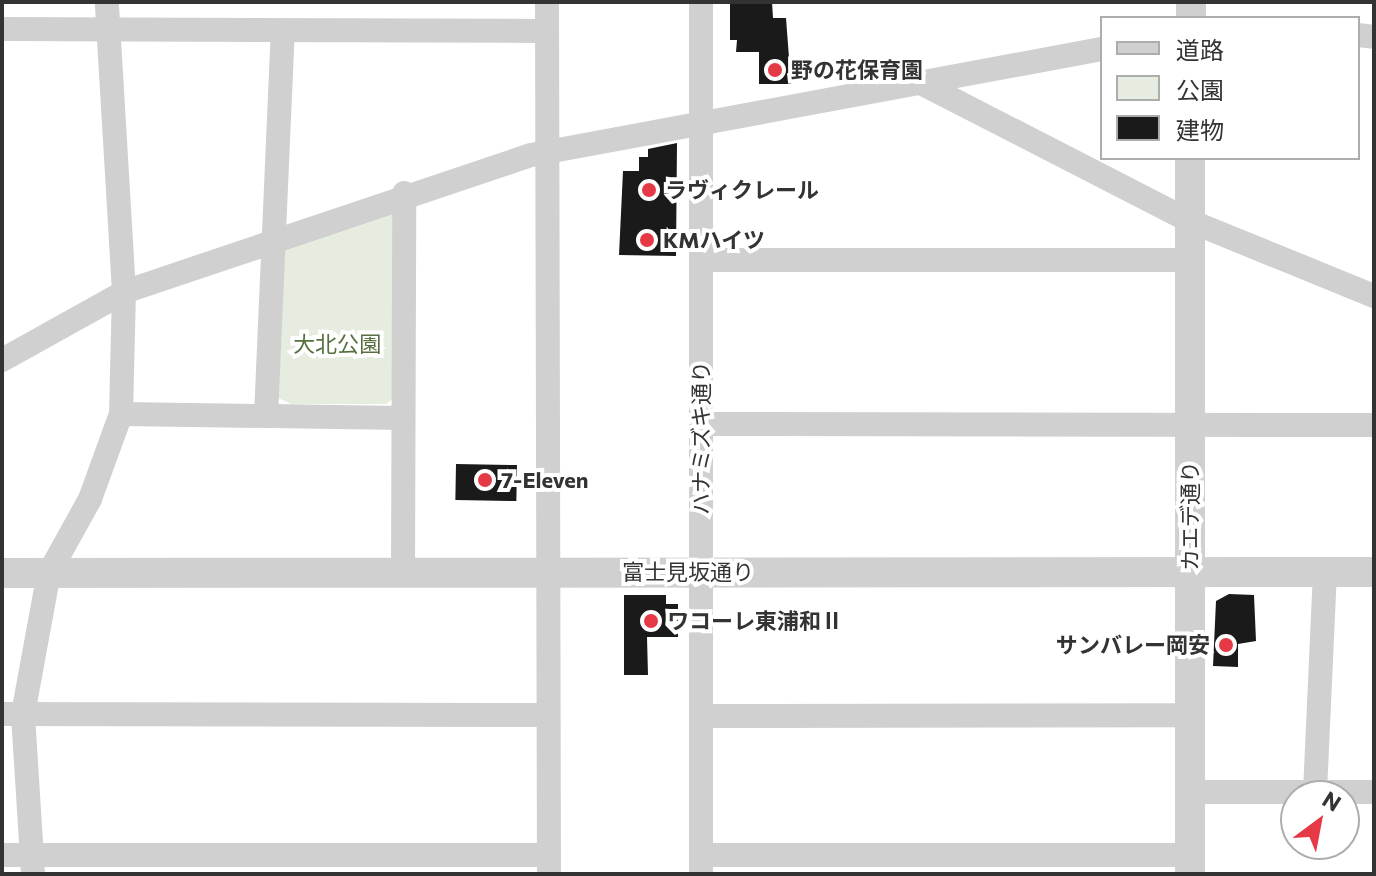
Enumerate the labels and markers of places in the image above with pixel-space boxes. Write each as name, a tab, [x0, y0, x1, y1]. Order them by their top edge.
place label: 野の花保育園	[791, 57, 923, 83]
marker: 野の花保育園	[766, 61, 784, 79]
place label: ラヴィクレール	[665, 177, 819, 203]
marker: ラヴィクレール	[640, 181, 658, 199]
place label: KMハイツ	[663, 227, 766, 253]
marker: KMハイツ	[638, 231, 656, 249]
place label: 7-Eleven	[501, 467, 589, 493]
marker: 7-Eleven	[476, 471, 494, 489]
place label: ワコーレ東浦和Ⅱ	[667, 608, 843, 634]
marker: ワコーレ東浦和Ⅱ	[642, 612, 660, 630]
place label: サンバレー岡安	[1056, 632, 1210, 658]
marker: サンバレー岡安	[1217, 636, 1235, 654]

